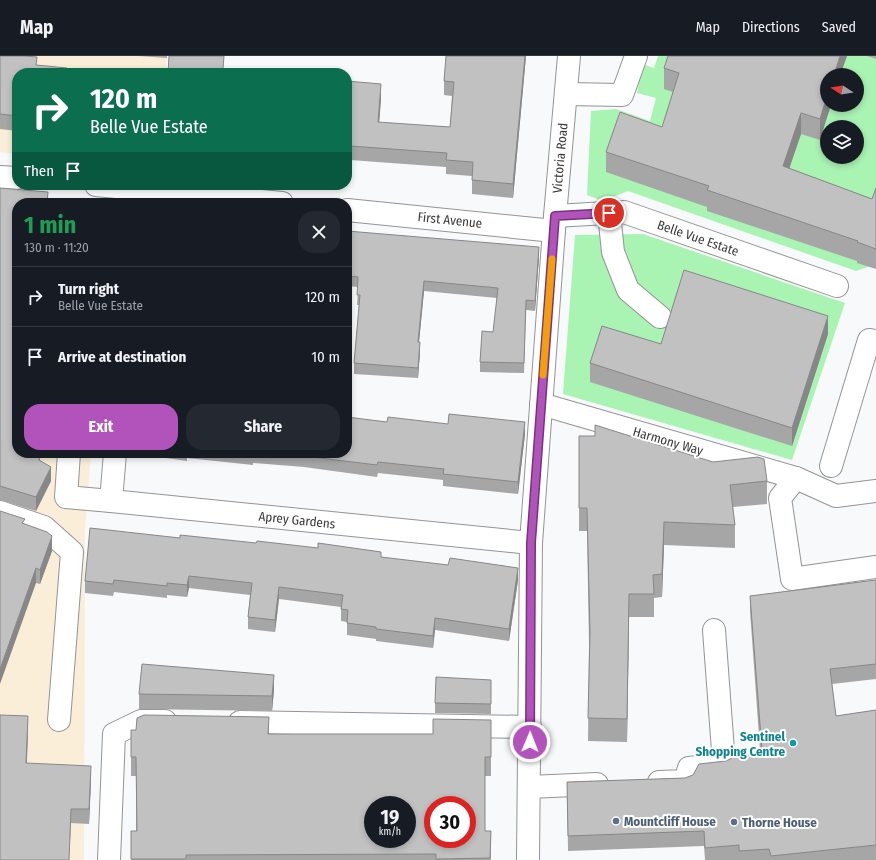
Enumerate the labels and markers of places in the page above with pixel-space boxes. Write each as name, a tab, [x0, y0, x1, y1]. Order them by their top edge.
pin	[592, 196, 626, 230]
place label: Sentinel Shopping Centre	[696, 729, 785, 759]
marker: Sentinel Shopping Centre	[788, 738, 798, 748]
place label: Mountcliff House	[624, 814, 716, 829]
place label: Thorne House	[742, 815, 817, 830]
marker: Mountcliff House	[611, 816, 621, 826]
marker: Thorne House	[729, 817, 739, 827]

